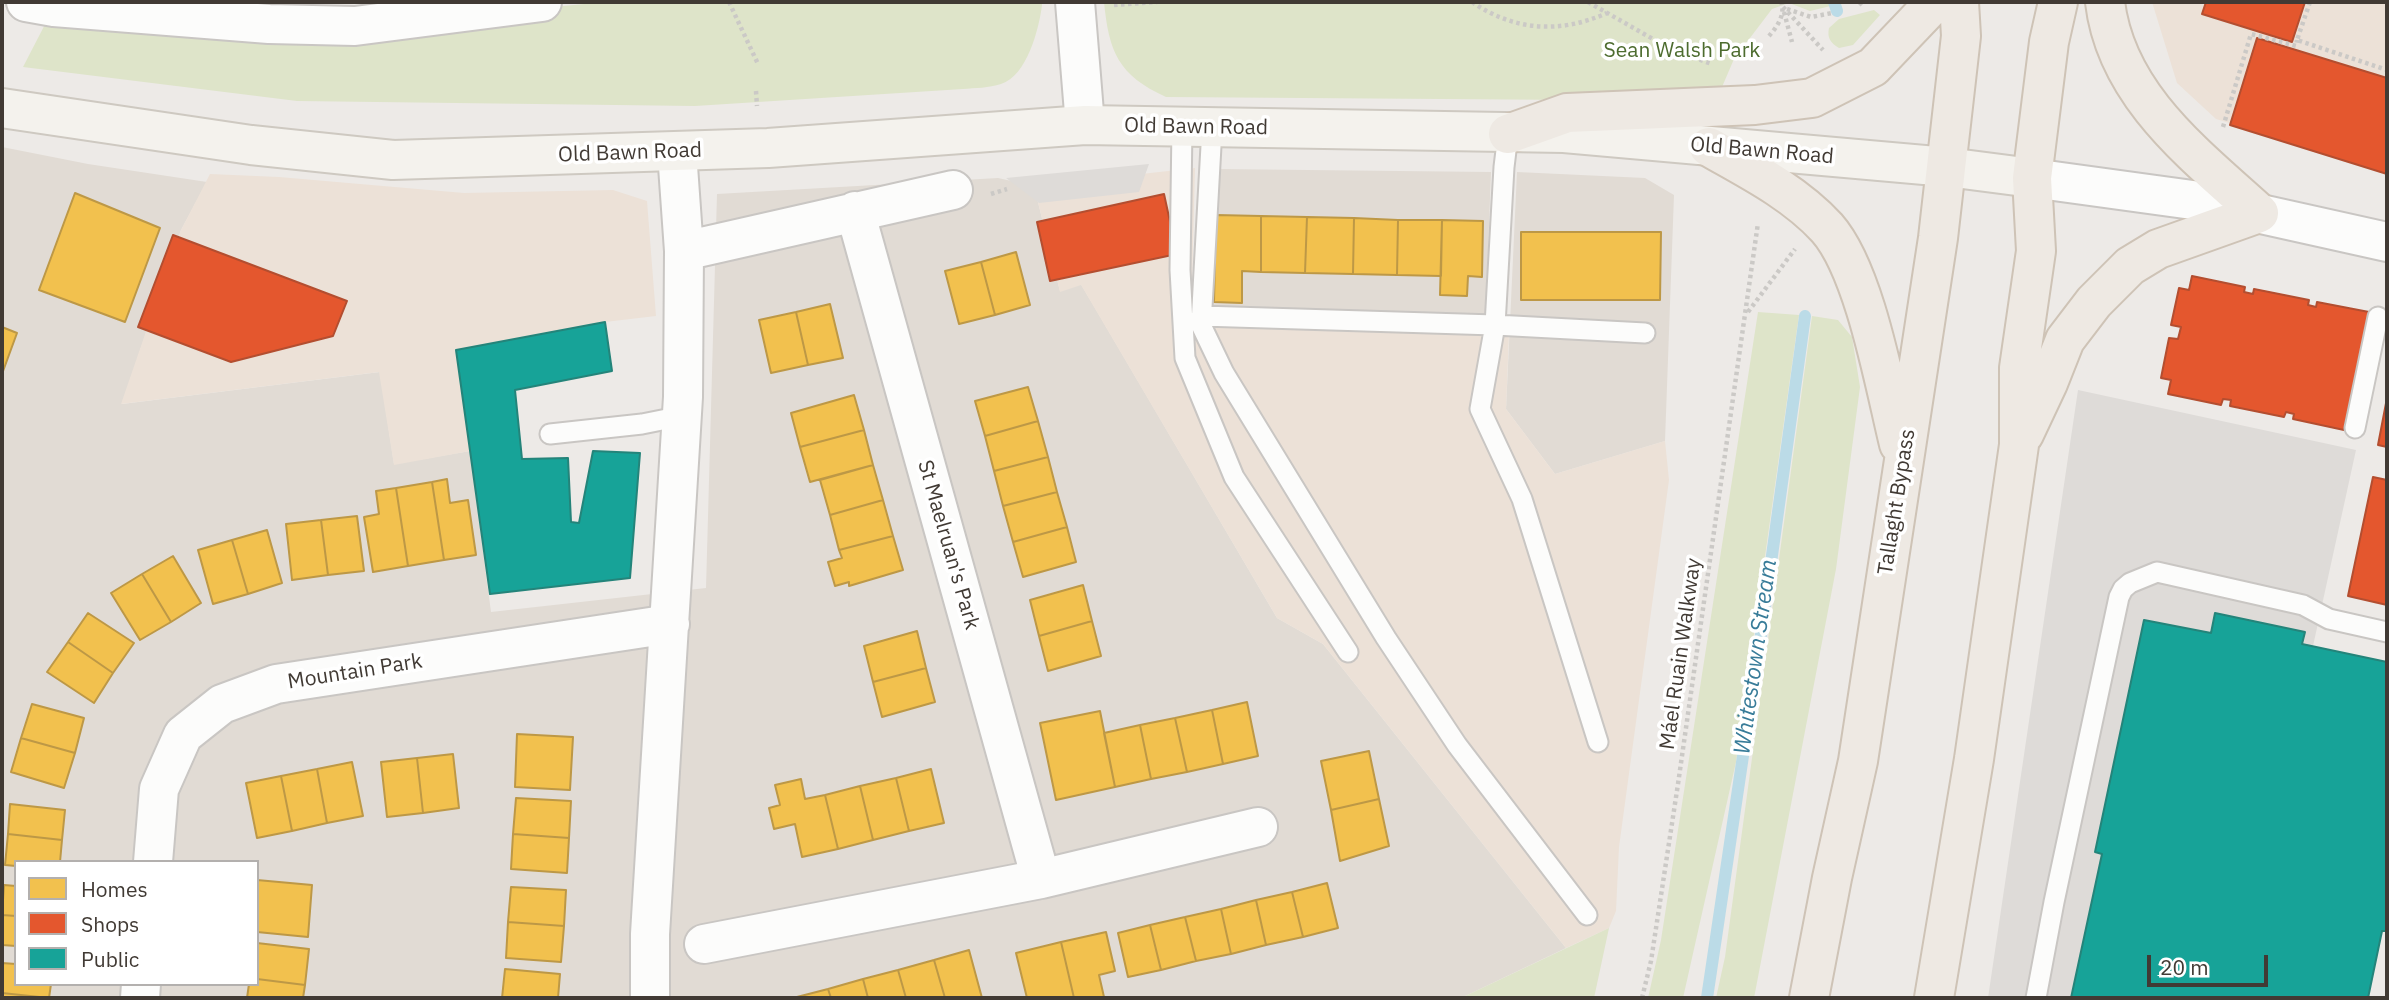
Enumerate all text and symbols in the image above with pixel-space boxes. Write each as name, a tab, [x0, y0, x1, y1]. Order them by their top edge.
park label: Sean Walsh Park	[1604, 38, 1760, 64]
street label: Old Bawn Road	[1124, 113, 1268, 141]
street label: Old Bawn Road	[1689, 132, 1835, 170]
street label: Old Bawn Road	[558, 138, 702, 168]
street label: Tallaght Bypass	[1873, 427, 1921, 577]
street label: St Maelruan's Park	[912, 457, 984, 633]
street label: Máel Ruain Walkway	[1655, 557, 1707, 751]
water label: Whitestown Stream	[1729, 558, 1783, 756]
street label: Mountain Park	[286, 649, 424, 695]
legend	[14, 860, 259, 986]
text: Homes	[81, 875, 148, 903]
text: Shops	[81, 910, 139, 938]
scale bar	[2151, 940, 2272, 984]
text: Public	[81, 945, 139, 973]
text: 20 m	[2160, 953, 2209, 981]

